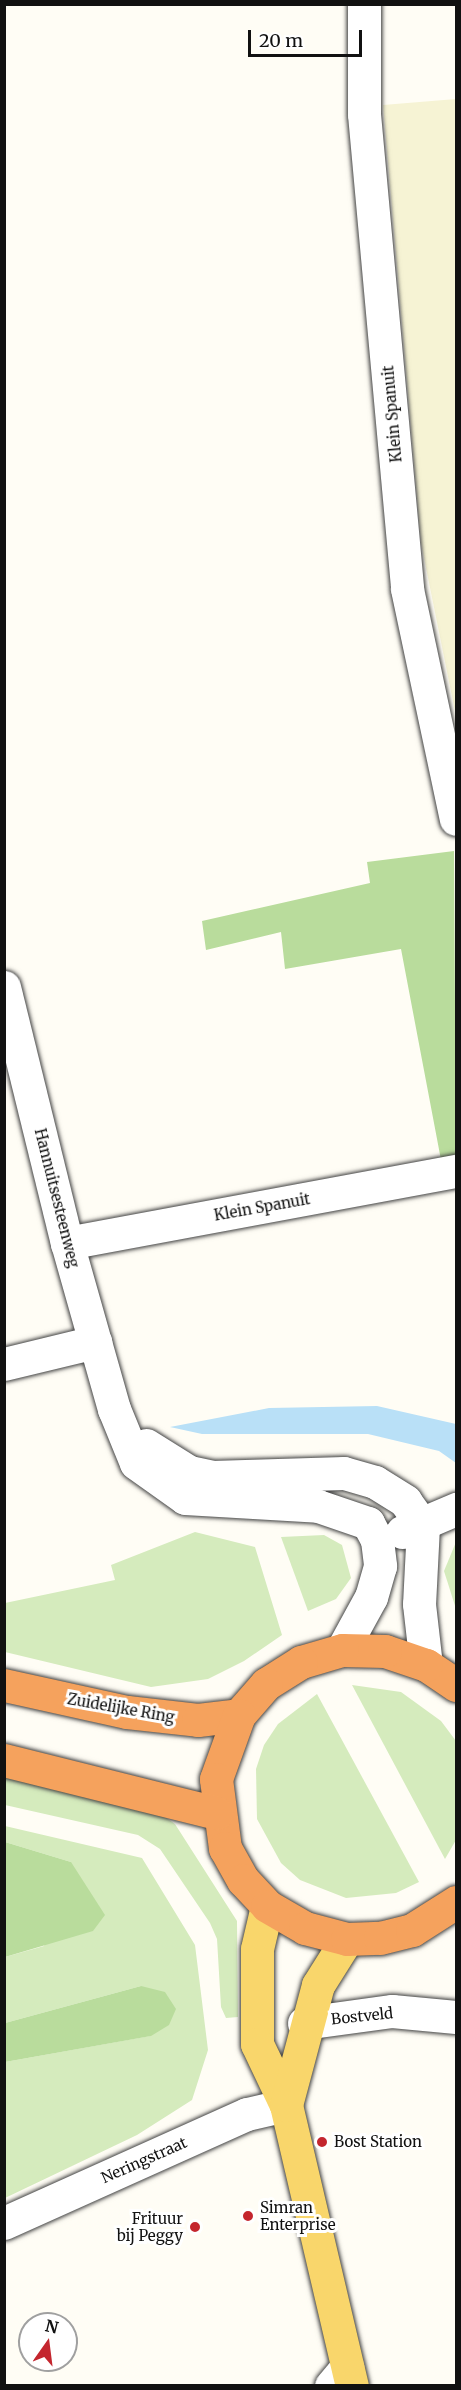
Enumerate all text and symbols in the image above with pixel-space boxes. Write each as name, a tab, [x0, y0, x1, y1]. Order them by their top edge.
scale bar	[251, 18, 365, 56]
text: 20 m	[259, 29, 303, 52]
street label: Klein Spanuit	[379, 365, 405, 463]
street label: Hannuitsesteenweg	[31, 1127, 83, 1269]
street label: Klein Spanuit	[212, 1190, 312, 1224]
street label: Zuidelijke Ring	[66, 1690, 176, 1726]
street label: Bostveld	[330, 2004, 394, 2028]
street label: Neringstraat	[99, 2133, 189, 2187]
place label: Bost Station	[334, 2133, 422, 2151]
marker: Bost Station	[315, 2135, 329, 2149]
place label: Simran Enterprise	[260, 2198, 335, 2233]
place label: Frituur bij Peggy	[117, 2209, 183, 2244]
marker: Simran Enterprise	[241, 2209, 255, 2223]
marker: Frituur bij Peggy	[188, 2220, 202, 2234]
north arrow	[18, 2312, 78, 2372]
text: N	[43, 2315, 60, 2338]

